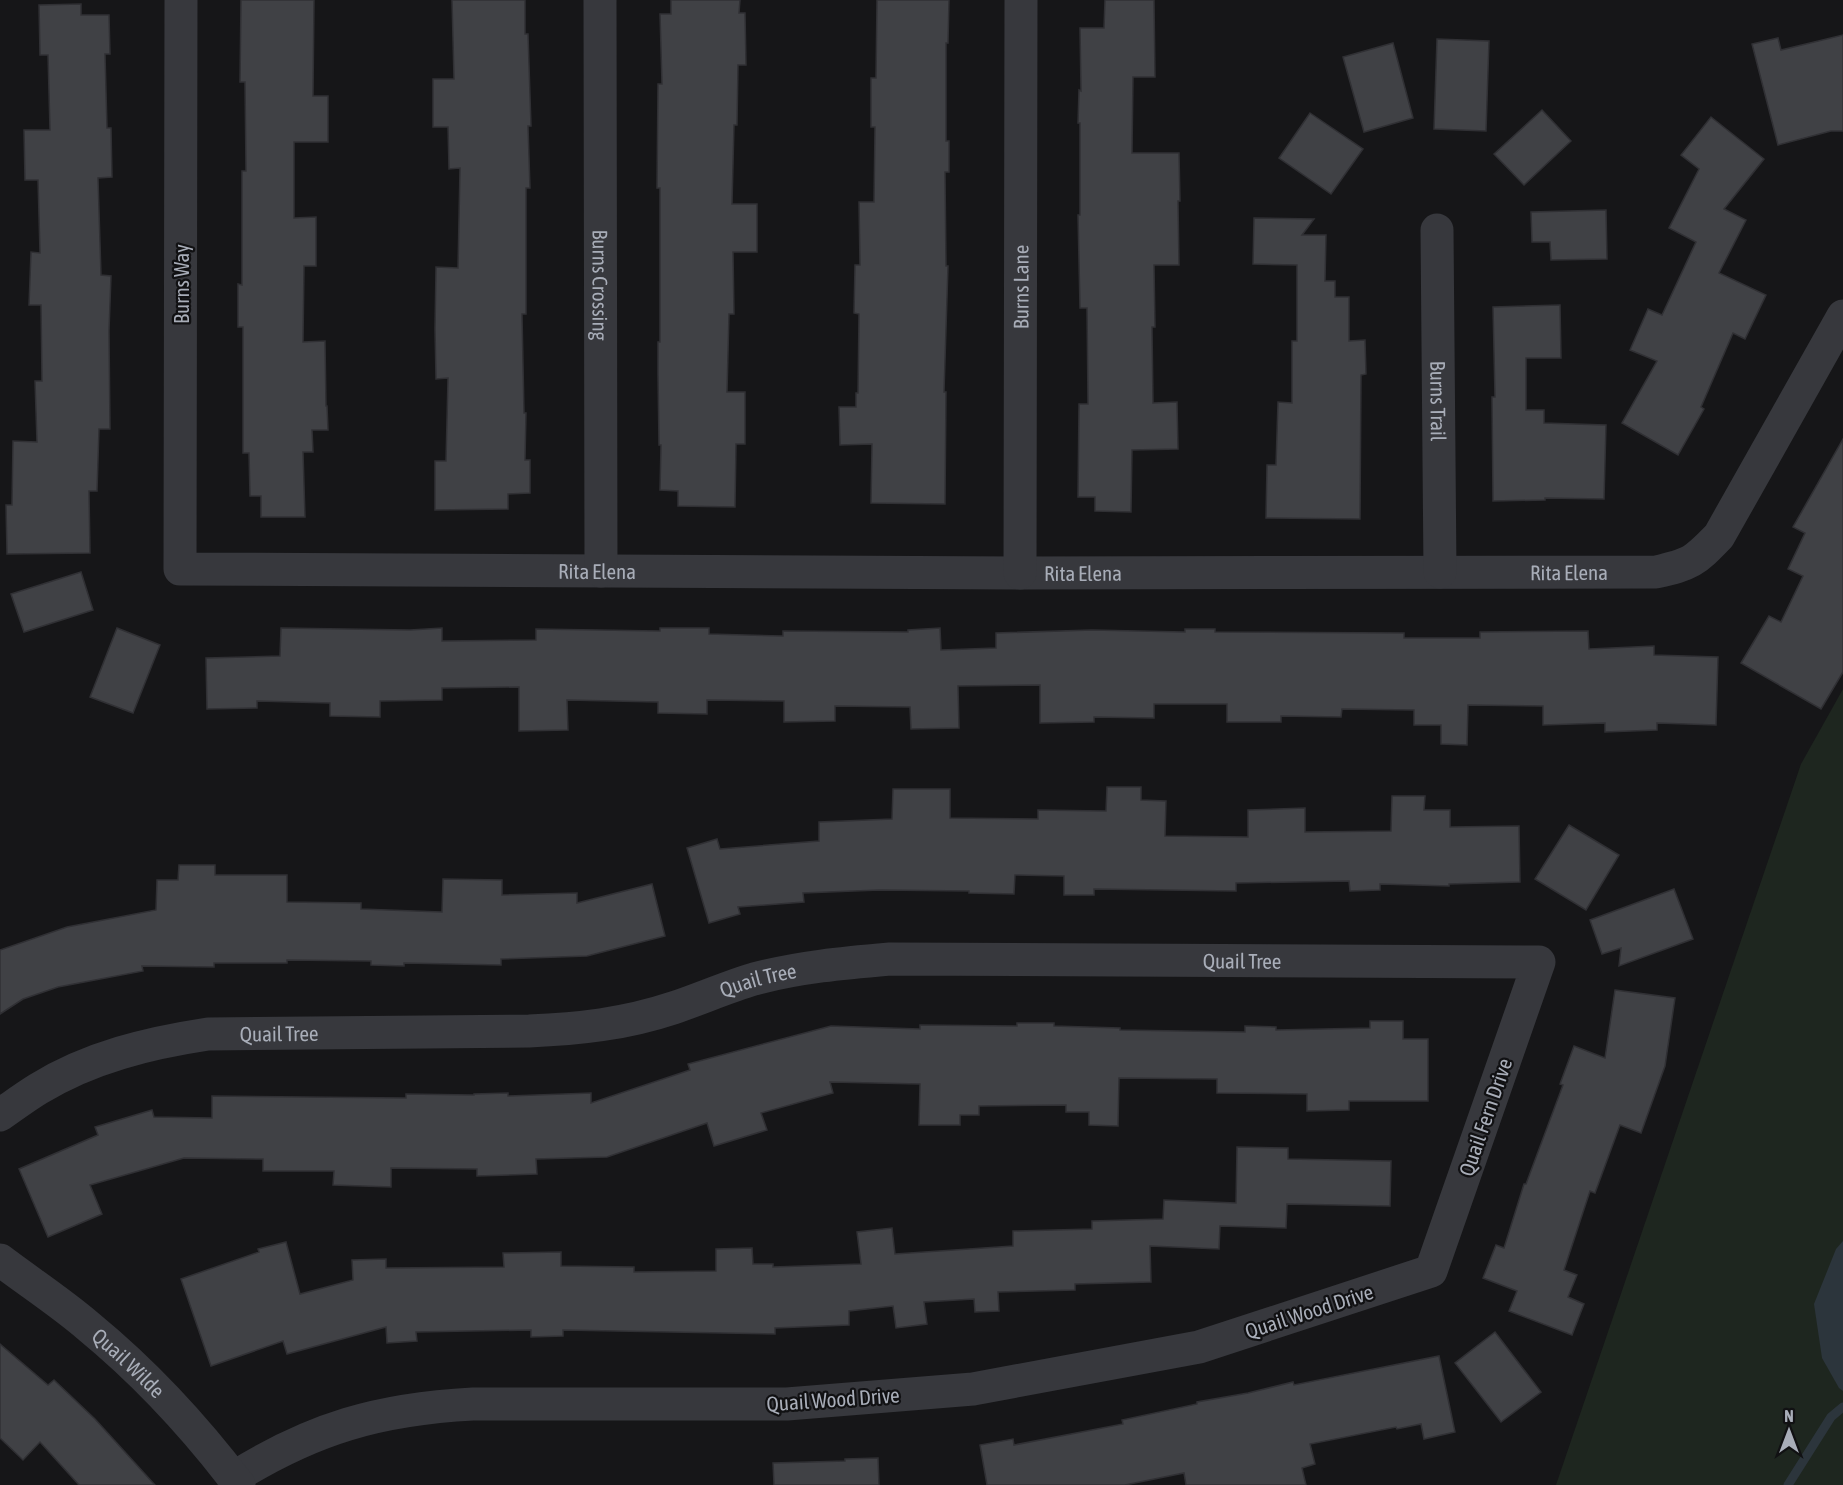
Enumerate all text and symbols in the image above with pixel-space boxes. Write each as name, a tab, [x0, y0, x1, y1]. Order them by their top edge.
street label: Burns Crossing	[588, 229, 613, 341]
street label: Burns Way	[169, 244, 193, 324]
street label: Burns Lane	[1008, 245, 1033, 329]
street label: Burns Trail	[1426, 361, 1451, 442]
street label: Rita Elena	[558, 559, 636, 583]
street label: Rita Elena	[1530, 560, 1608, 584]
street label: Rita Elena	[1044, 561, 1122, 585]
street label: Quail Tree	[1203, 948, 1281, 973]
street label: Quail Tree	[716, 958, 798, 1002]
street label: Quail Tree	[240, 1021, 319, 1046]
street label: Quail Fern Drive	[1454, 1055, 1516, 1179]
street label: Quail Wood Drive	[1242, 1279, 1376, 1343]
street label: Quail Wilde	[88, 1323, 170, 1402]
street label: Quail Wood Drive	[766, 1382, 900, 1416]
north arrow	[1759, 1401, 1819, 1461]
text: N	[1784, 1407, 1794, 1425]

